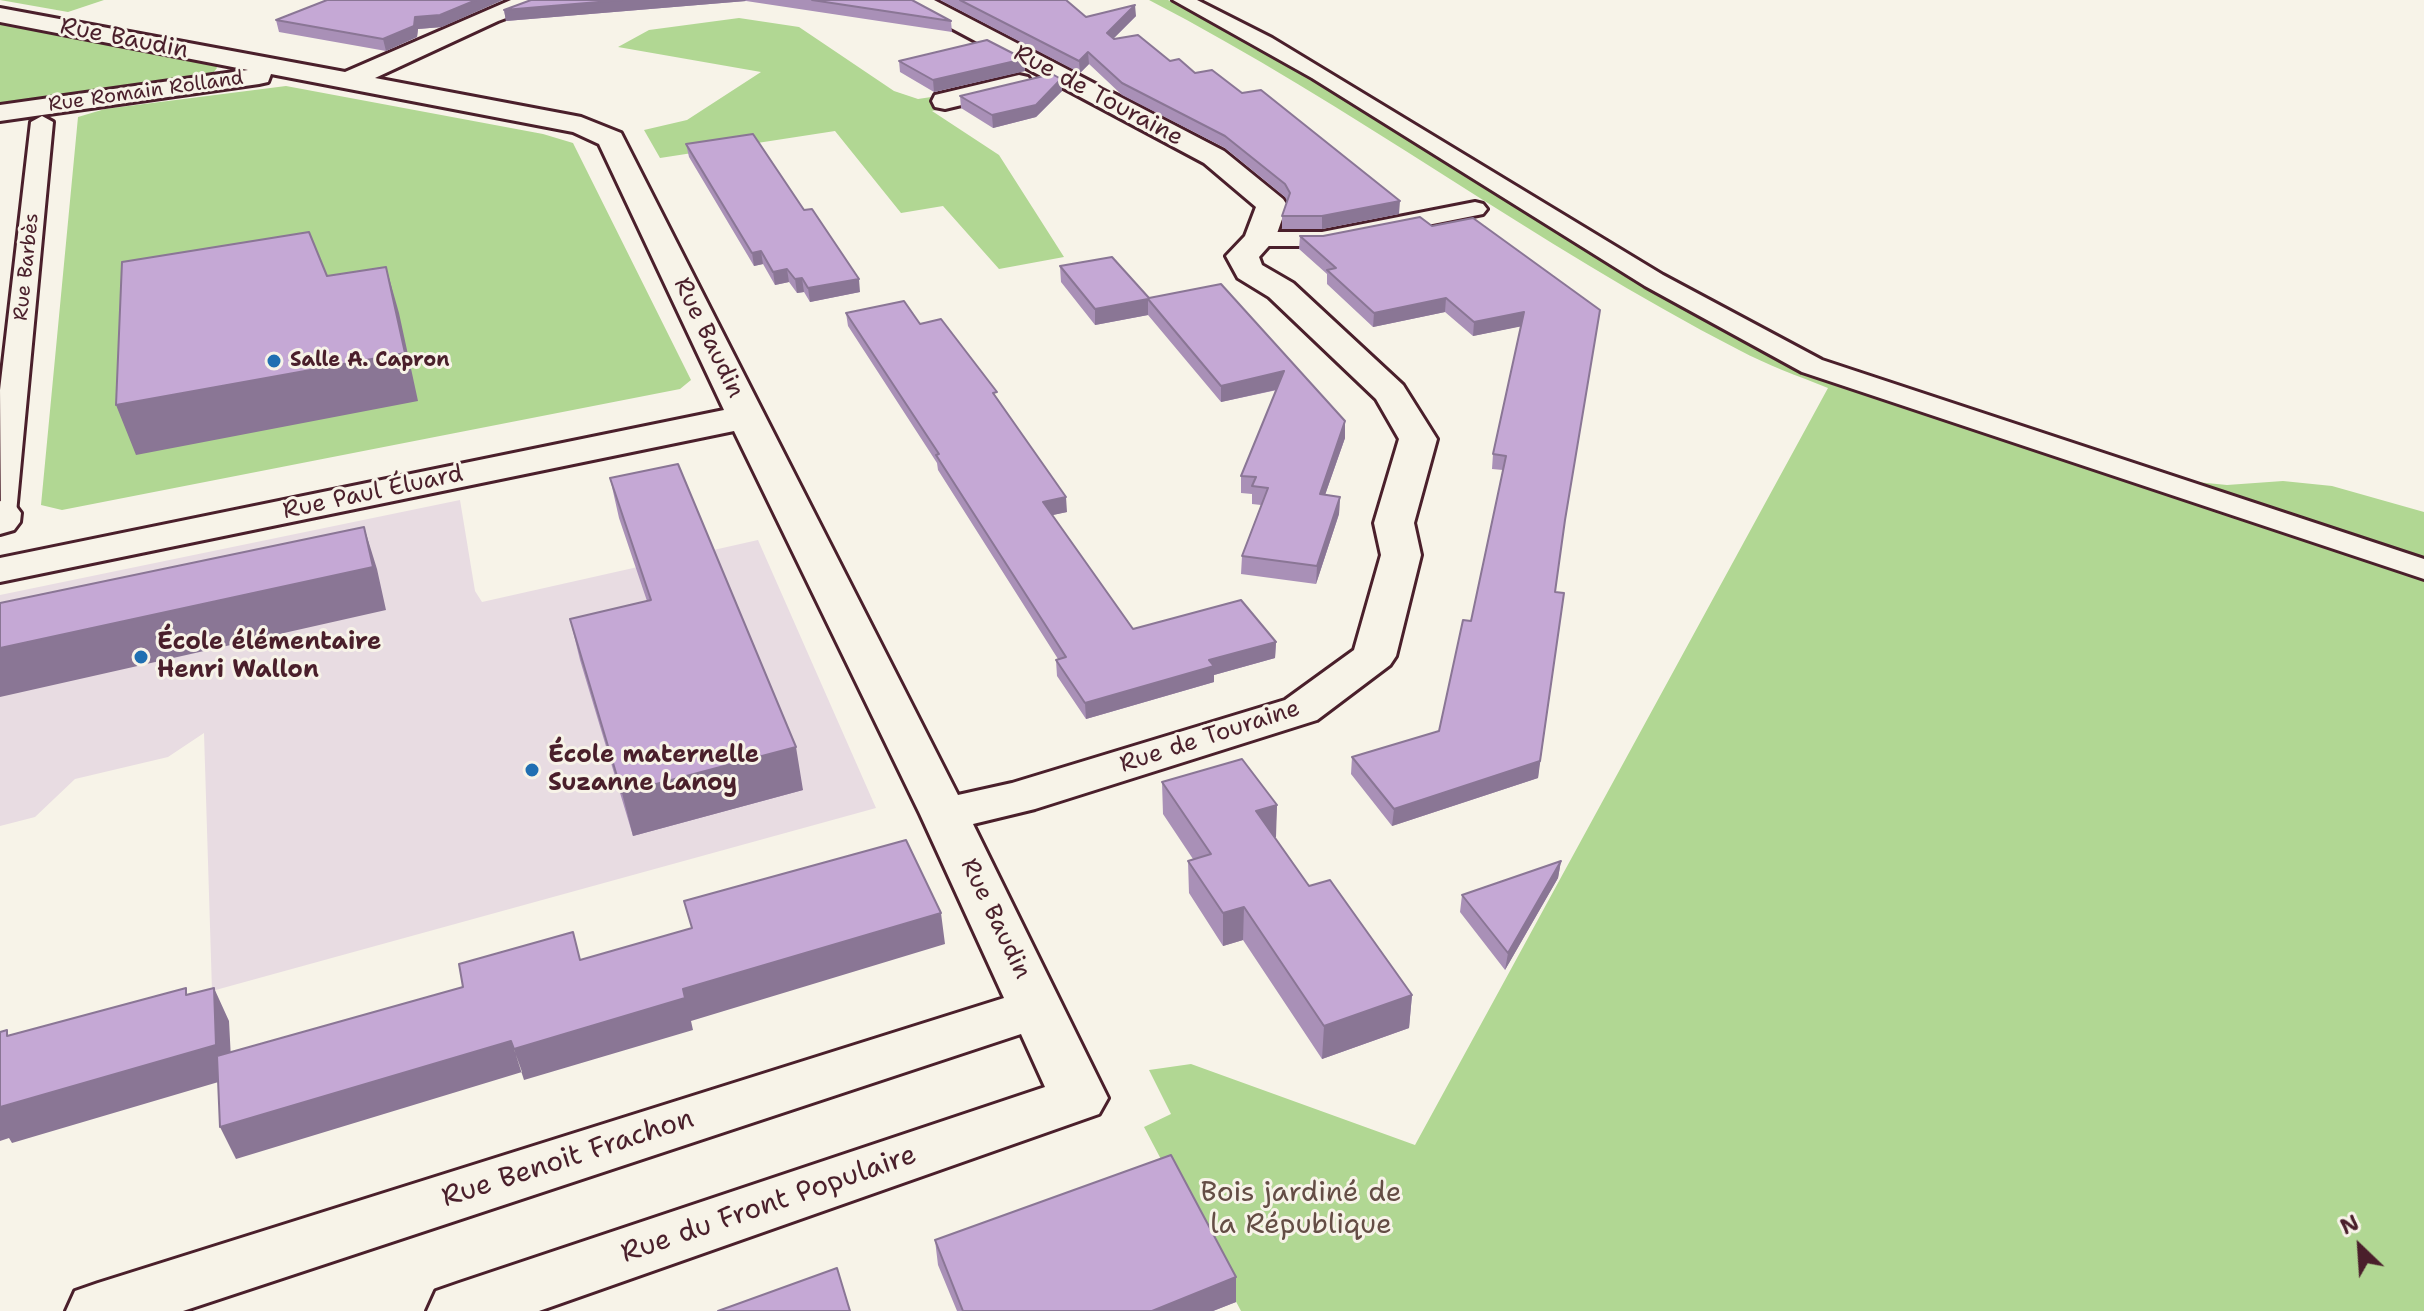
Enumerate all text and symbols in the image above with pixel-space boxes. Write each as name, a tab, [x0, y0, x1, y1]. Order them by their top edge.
street label: Rue Baudin	[57, 12, 191, 66]
street label: Rue de Touraine	[1008, 39, 1188, 153]
street label: Rue Romain Rolland	[47, 66, 245, 118]
street label: Rue Barbès	[9, 212, 45, 322]
street label: Rue Baudin	[667, 273, 749, 403]
place label: Salle A. Capron	[290, 349, 449, 373]
marker: Salle A. Capron	[265, 352, 283, 370]
street label: Rue Paul Éluard	[280, 460, 466, 526]
place label: École élémentaire Henri Wallon	[157, 629, 381, 685]
marker: École élémentaire Henri Wallon	[132, 648, 150, 666]
street label: Rue de Touraine	[1116, 694, 1304, 780]
place label: École maternelle Suzanne Lanoy	[548, 742, 759, 798]
marker: École maternelle Suzanne Lanoy	[523, 761, 541, 779]
street label: Rue Baudin	[954, 854, 1036, 984]
street label: Rue Benoit Frachon	[438, 1102, 698, 1216]
street label: Rue du Front Populaire	[617, 1139, 921, 1271]
park label: Bois jardiné de la République	[1200, 1177, 1402, 1243]
north arrow	[2320, 1207, 2400, 1287]
text: N	[2336, 1208, 2364, 1242]

